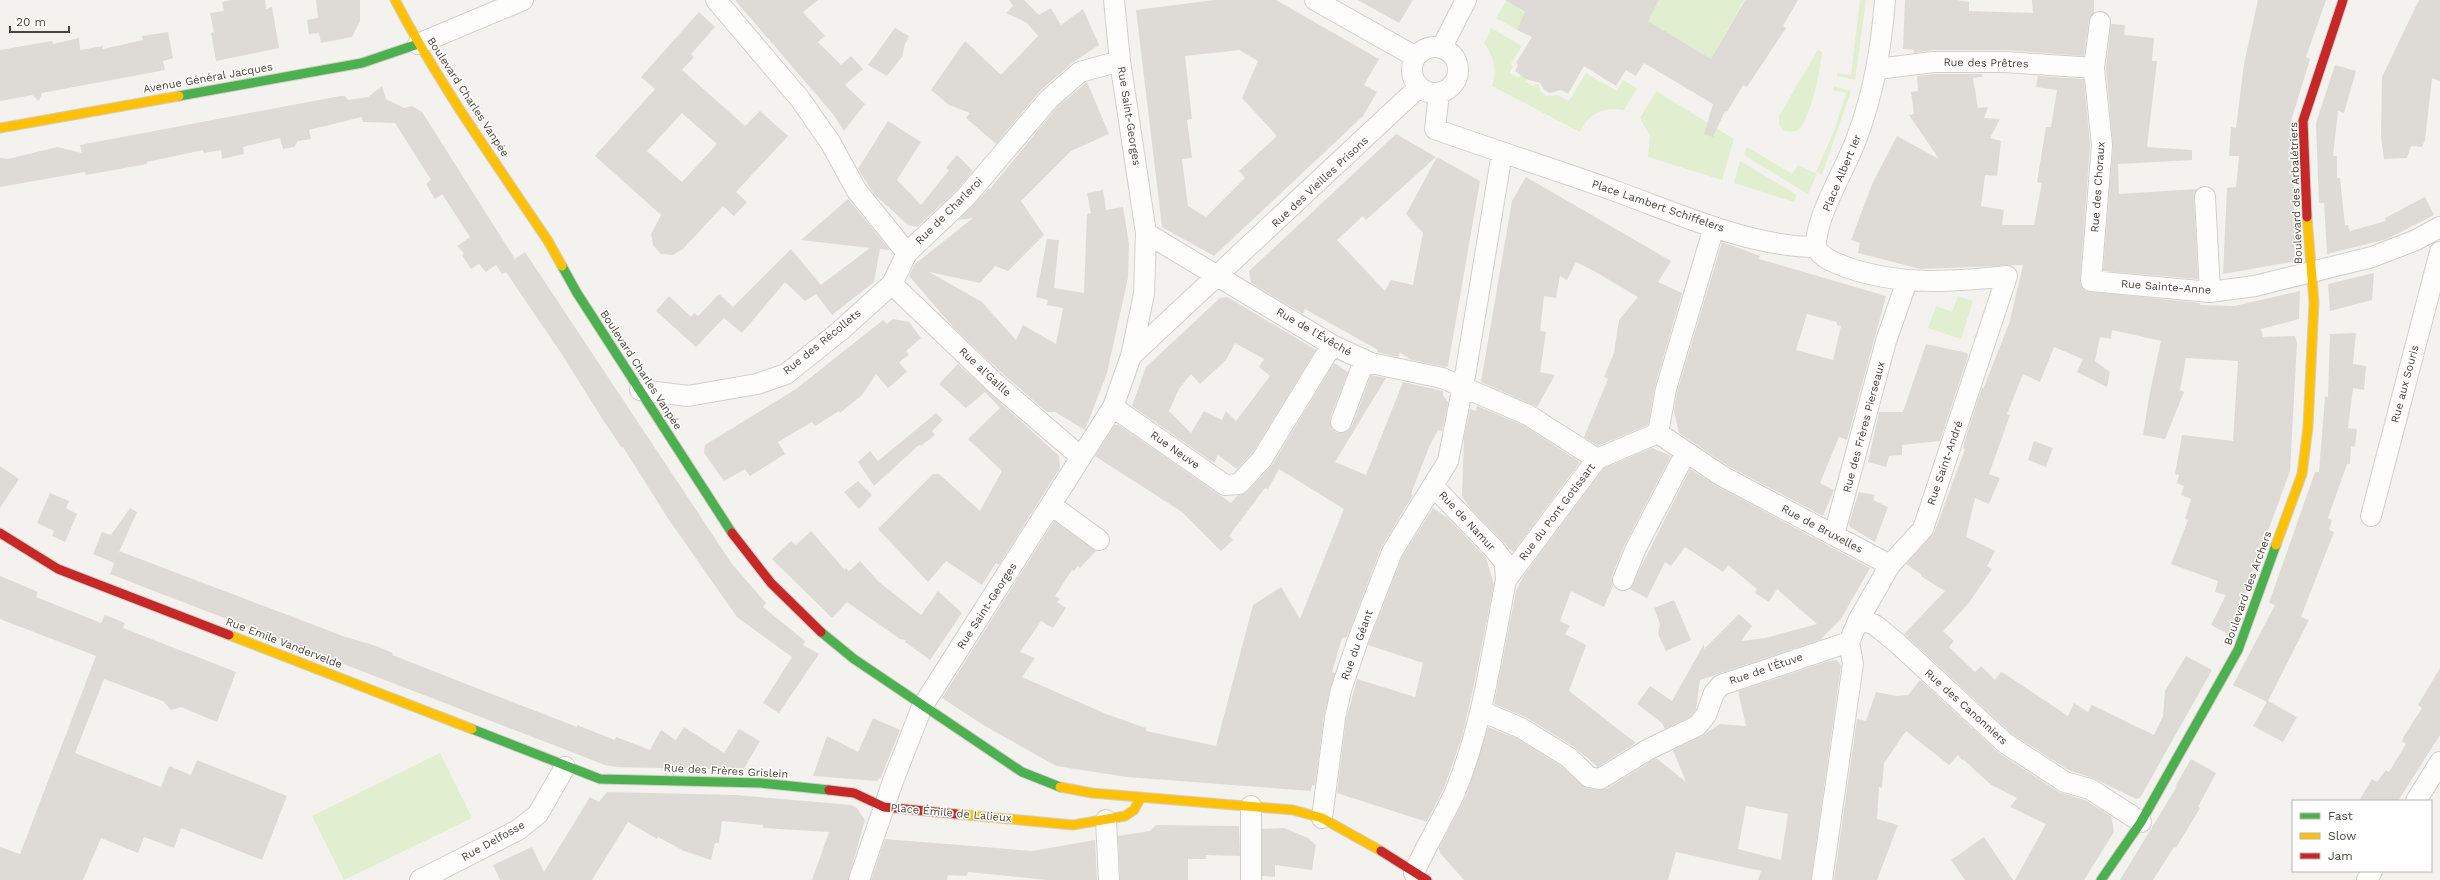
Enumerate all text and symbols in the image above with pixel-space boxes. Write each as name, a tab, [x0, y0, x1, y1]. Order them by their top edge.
scale bar	[10, 8, 69, 34]
text: 20 m	[16, 15, 46, 29]
street label: Boulevard Charles Vanpée	[424, 35, 512, 159]
street label: Rue des Prêtres	[1943, 56, 2029, 70]
street label: Avenue Général Jacques	[142, 60, 274, 96]
street label: Rue Saint-Georges	[1115, 66, 1143, 167]
street label: Boulevard des Arbalétriers	[2287, 122, 2305, 264]
street label: Place Albert Ier	[1820, 132, 1864, 214]
street label: Rue des Vieilles Prisons	[1269, 134, 1371, 230]
street label: Rue des Choraux	[2088, 141, 2108, 233]
street label: Rue de Charleroi	[913, 175, 985, 247]
street label: Place Lambert Schiffelers	[1590, 177, 1726, 235]
street label: Rue Sainte-Anne	[2120, 277, 2212, 297]
street label: Rue de l'Évêché	[1274, 304, 1354, 359]
street label: Rue des Récollets	[780, 306, 864, 377]
street label: Boulevard Charles Vanpée	[597, 308, 685, 432]
street label: Rue aux Souris	[2388, 343, 2422, 424]
street label: Rue al'Gaille	[956, 345, 1014, 399]
street label: Rue des Frères Pierseaux	[1840, 360, 1888, 494]
street label: Rue Saint-André	[1924, 419, 1966, 507]
street label: Rue Neuve	[1148, 428, 1202, 472]
street label: Rue du Pont Gotissart	[1516, 460, 1598, 563]
street label: Rue de Namur	[1436, 488, 1498, 554]
street label: Rue de Bruxelles	[1779, 502, 1865, 556]
street label: Boulevard des Archers	[2221, 529, 2275, 647]
street label: Rue Saint-Georges	[954, 560, 1020, 652]
street label: Rue du Géant	[1338, 608, 1376, 682]
street label: Rue Emile Vandervelde	[224, 615, 344, 671]
street label: Rue de l'Étuve	[1727, 649, 1805, 688]
street label: Rue des Canonniers	[1922, 666, 2010, 748]
street label: Rue des Frères Grislein	[663, 761, 789, 781]
street label: Place Émile de Lalieux	[890, 800, 1012, 825]
legend	[2292, 800, 2432, 872]
text: Fast	[2328, 809, 2353, 823]
street label: Rue Delfosse	[459, 818, 527, 864]
text: Slow	[2328, 829, 2356, 843]
text: Jam	[2328, 849, 2353, 863]

